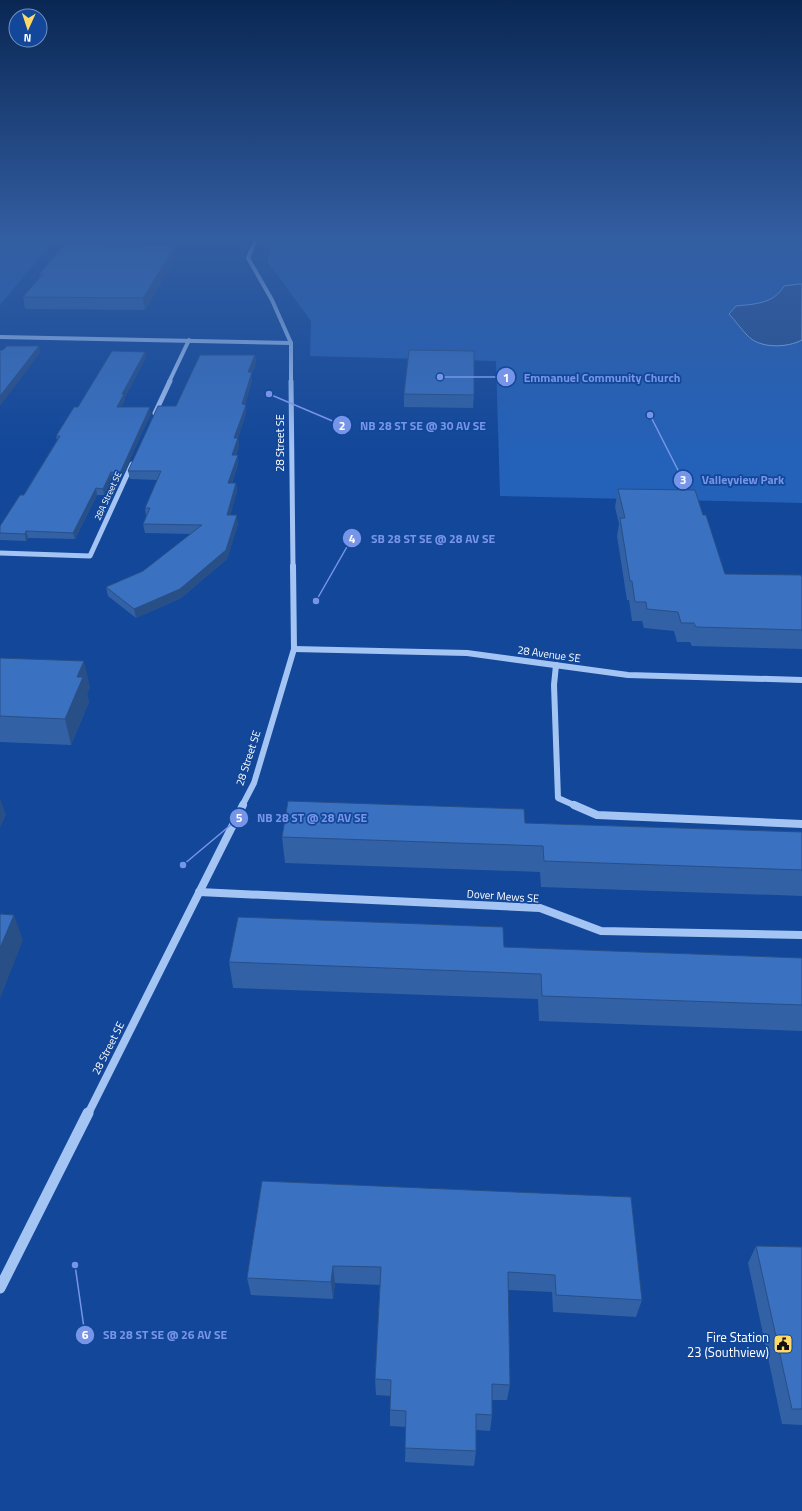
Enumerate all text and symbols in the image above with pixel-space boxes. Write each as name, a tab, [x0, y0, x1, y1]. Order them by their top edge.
north arrow	[8, 8, 48, 48]
text: N	[23, 30, 32, 46]
callout: Emmanuel Community Church	[496, 365, 689, 389]
text: 1	[503, 368, 509, 387]
text: Emmanuel Community Church	[524, 368, 680, 387]
callout: NB 28 ST SE @ 30 AV SE	[332, 413, 494, 437]
street label: 28 Street SE	[272, 414, 288, 472]
text: 2	[339, 416, 345, 435]
text: NB 28 ST SE @ 30 AV SE	[360, 416, 486, 435]
callout: Valleyview Park	[673, 468, 792, 492]
street label: 28A Street SE	[91, 469, 125, 522]
text: 3	[680, 470, 686, 489]
text: Valleyview Park	[702, 470, 785, 489]
callout: SB 28 ST SE @ 28 AV SE	[342, 526, 503, 550]
text: 4	[349, 529, 356, 548]
text: SB 28 ST SE @ 28 AV SE	[371, 529, 495, 548]
street label: 28 Avenue SE	[516, 642, 582, 666]
street label: 28 Street SE	[231, 728, 265, 788]
callout: NB 28 ST @ 28 AV SE	[229, 806, 375, 830]
text: 5	[236, 808, 243, 827]
text: NB 28 ST @ 28 AV SE	[257, 808, 367, 827]
street label: Dover Mews SE	[466, 885, 540, 907]
street label: 28 Street SE	[88, 1019, 128, 1077]
callout: SB 28 ST SE @ 26 AV SE	[75, 1323, 235, 1347]
text: 6	[82, 1325, 89, 1344]
text: SB 28 ST SE @ 26 AV SE	[103, 1325, 227, 1344]
place label: Fire Station 23 (Southview)	[687, 1327, 769, 1362]
public building icon: Fire Station 23 (Southview)	[772, 1333, 794, 1355]

